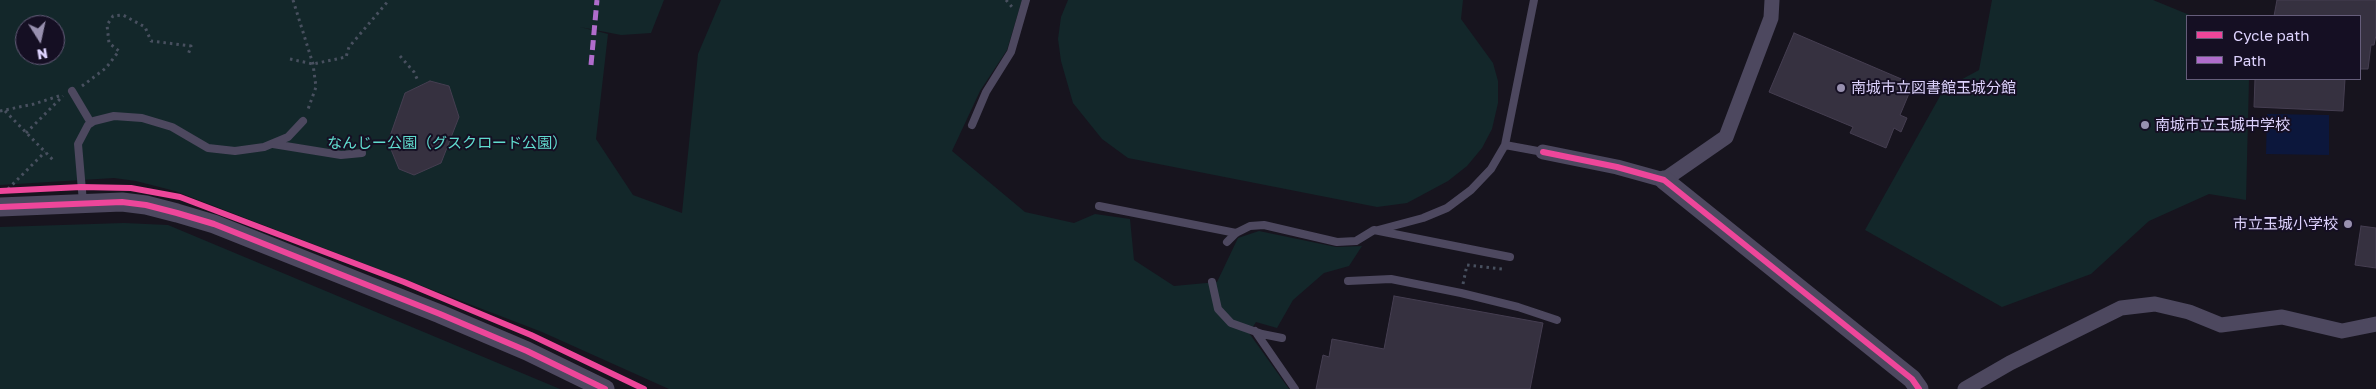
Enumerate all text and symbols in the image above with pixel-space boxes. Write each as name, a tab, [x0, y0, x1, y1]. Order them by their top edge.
north arrow	[15, 15, 65, 65]
legend	[2186, 15, 2361, 80]
text: Cycle path	[2233, 26, 2309, 44]
text: N	[36, 45, 49, 64]
text: Path	[2233, 51, 2266, 69]
place label: 南城市立図書館玉城分館	[1851, 79, 2016, 97]
marker: 南城市立図書館玉城分館	[1835, 82, 1847, 94]
place label: 南城市立玉城中学校	[2155, 116, 2290, 134]
marker: 南城市立玉城中学校	[2139, 119, 2151, 131]
park label: なんじー公園（グスクロード公園）	[327, 134, 567, 152]
place label: 市立玉城小学校	[2233, 215, 2338, 233]
marker: 市立玉城小学校	[2342, 218, 2354, 230]

